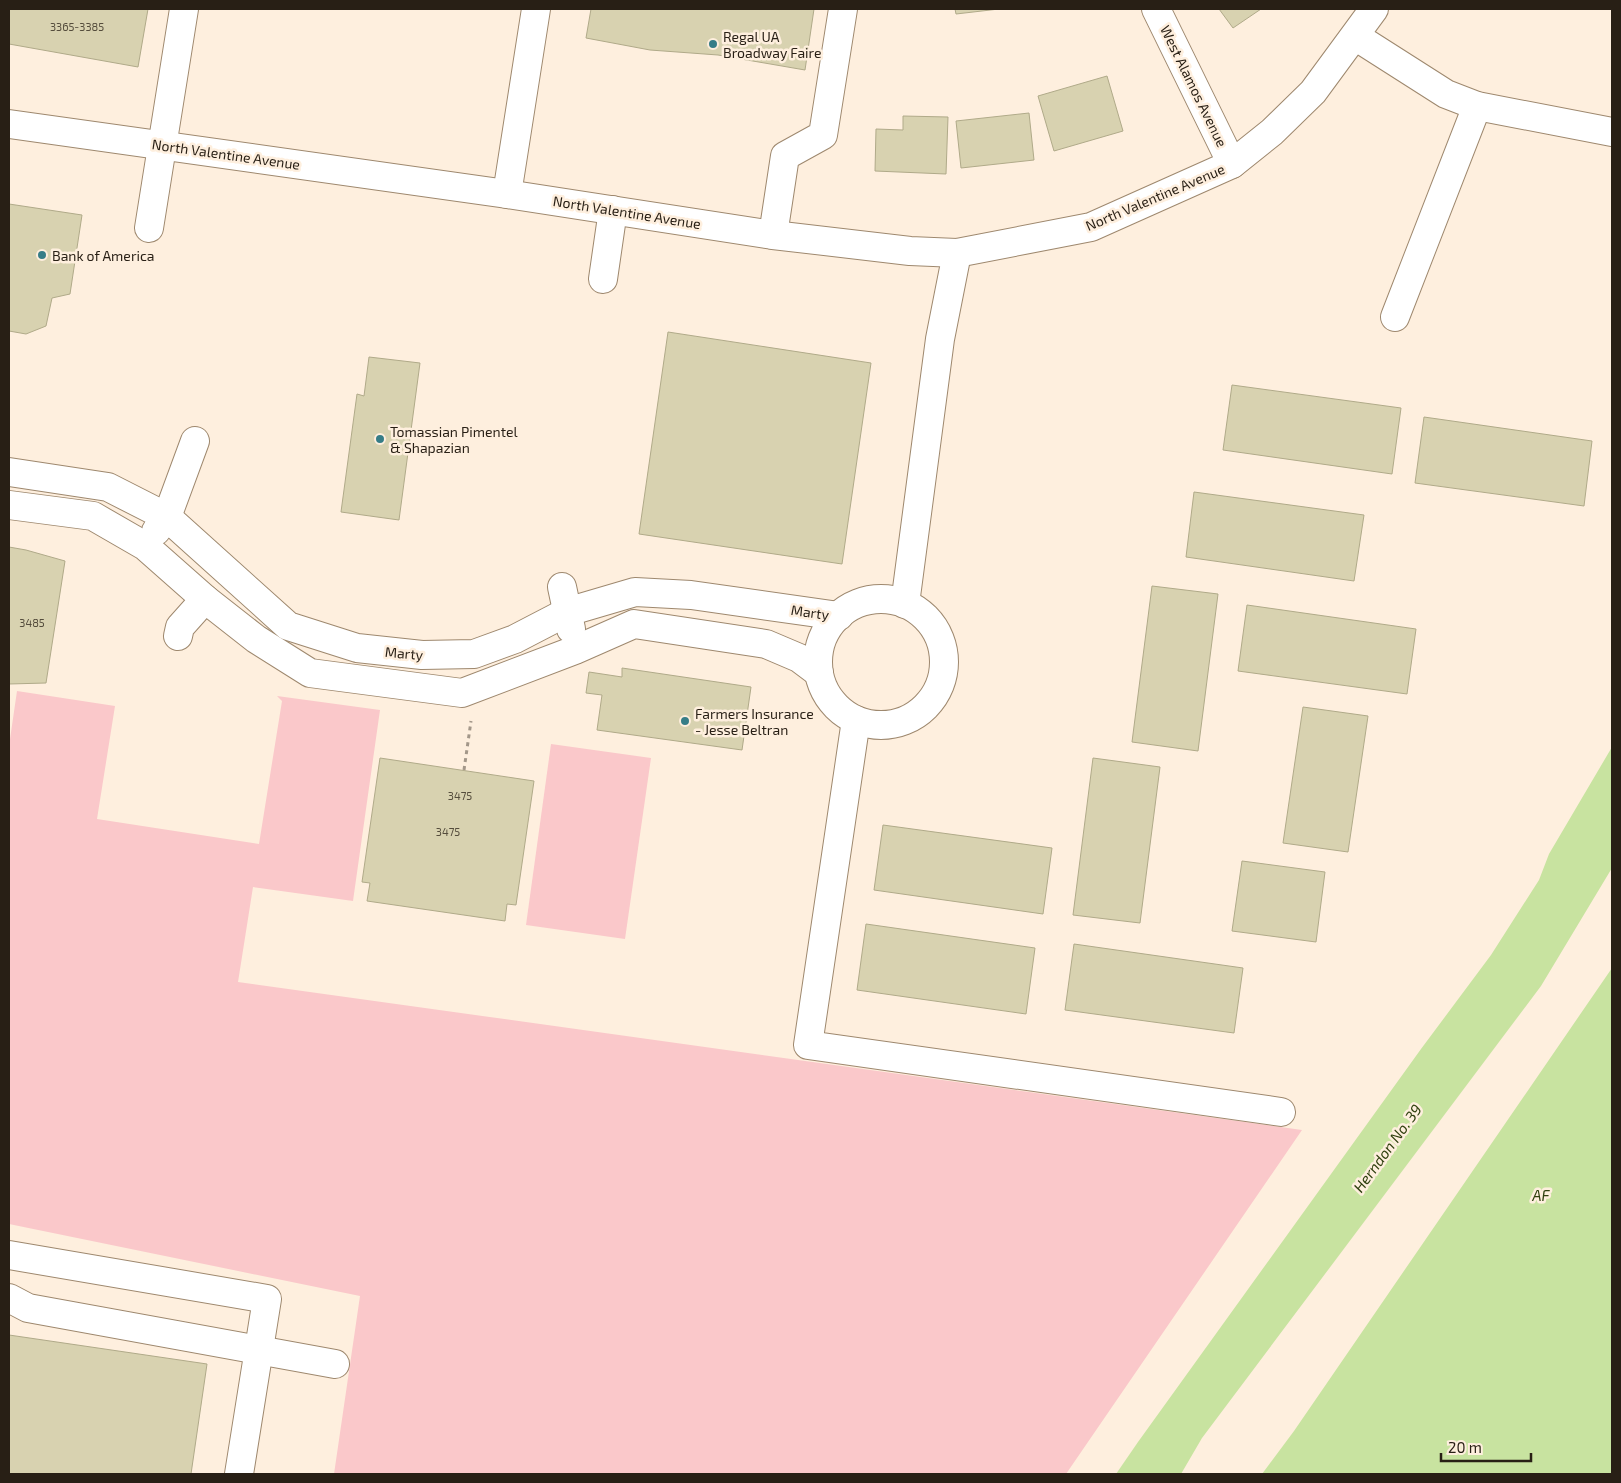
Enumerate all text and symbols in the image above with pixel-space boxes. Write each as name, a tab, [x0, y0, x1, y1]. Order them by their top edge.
house number: 3365-3385	[50, 20, 104, 33]
street label: West Alamos Avenue	[1157, 22, 1231, 150]
place label: Regal UA Broadway Faire	[723, 28, 822, 61]
marker: Regal UA Broadway Faire	[707, 38, 719, 50]
street label: North Valentine Avenue	[151, 135, 301, 173]
street label: North Valentine Avenue	[1083, 160, 1227, 234]
street label: North Valentine Avenue	[552, 192, 702, 232]
place label: Bank of America	[52, 247, 155, 264]
marker: Bank of America	[36, 249, 48, 261]
place label: Tomassian Pimentel & Shapazian	[390, 423, 519, 456]
marker: Tomassian Pimentel & Shapazian	[374, 433, 386, 445]
street label: Marty	[790, 601, 831, 623]
house number: 3485	[19, 616, 45, 629]
street label: Marty	[384, 643, 424, 663]
place label: Farmers Insurance - Jesse Beltran	[695, 705, 814, 738]
marker: Farmers Insurance - Jesse Beltran	[679, 715, 691, 727]
house number: 3475	[448, 789, 472, 802]
house number: 3475	[436, 825, 460, 838]
water label: Herndon No. 39	[1349, 1101, 1425, 1195]
water label: AF	[1531, 1186, 1551, 1204]
scale bar	[1441, 1430, 1531, 1462]
text: 20 m	[1448, 1438, 1482, 1456]

